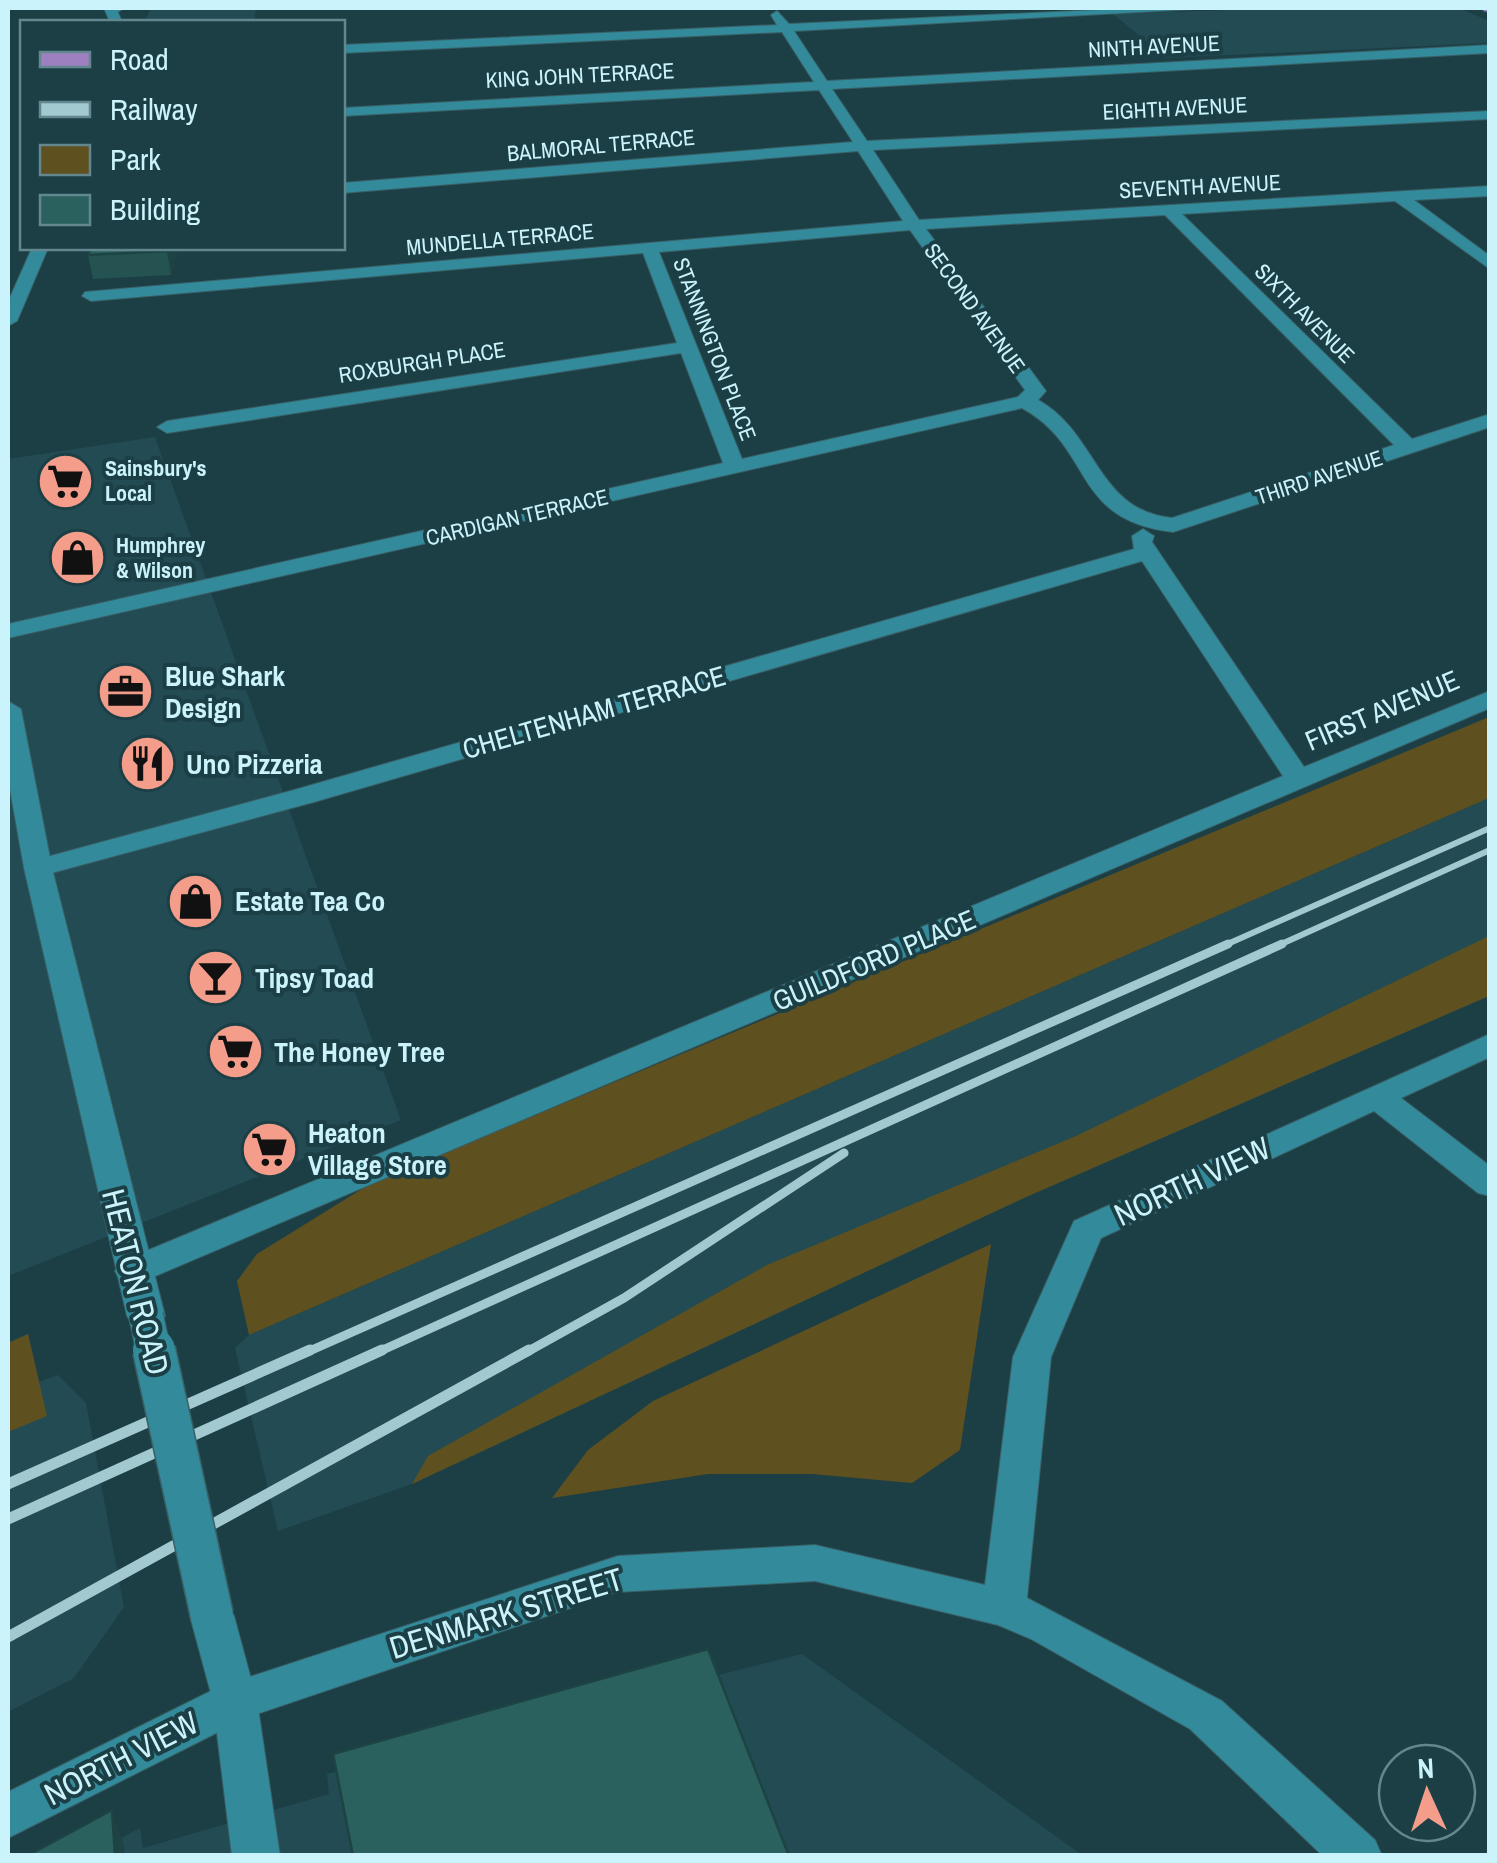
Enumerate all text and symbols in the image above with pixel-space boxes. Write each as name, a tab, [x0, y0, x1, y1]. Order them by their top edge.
legend	[20, 20, 345, 250]
street label: NINTH AVENUE	[1087, 28, 1221, 64]
text: Road	[110, 39, 169, 79]
street label: KING JOHN TERRACE	[485, 55, 675, 95]
text: Railway	[110, 89, 198, 129]
street label: EIGHTH AVENUE	[1102, 89, 1248, 127]
street label: BALMORAL TERRACE	[506, 122, 696, 168]
text: Park	[110, 139, 161, 179]
street label: SEVENTH AVENUE	[1118, 167, 1282, 205]
text: Building	[110, 189, 201, 229]
street label: MUNDELLA TERRACE	[405, 216, 595, 262]
street label: SECOND AVENUE	[918, 237, 1032, 379]
street label: STANNINGTON PLACE	[666, 253, 764, 445]
street label: SIXTH AVENUE	[1248, 256, 1362, 370]
street label: ROXBURGH PLACE	[336, 334, 508, 390]
street label: THIRD AVENUE	[1252, 442, 1386, 512]
supermarket icon: Sainsbury's Local	[36, 451, 96, 511]
place label: Sainsbury's Local	[105, 453, 207, 508]
street label: CARDIGAN TERRACE	[423, 481, 611, 553]
shop icon: Humphrey & Wilson	[47, 528, 107, 588]
place label: Humphrey & Wilson	[116, 530, 205, 585]
street label: CHELTENHAM TERRACE	[458, 656, 730, 768]
place label: Blue Shark Design	[165, 657, 285, 727]
street label: FIRST AVENUE	[1299, 661, 1465, 759]
office icon: Blue Shark Design	[96, 662, 156, 722]
restaurant icon: Uno Pizzeria	[117, 734, 177, 794]
place label: Uno Pizzeria	[186, 745, 323, 783]
shop icon: Estate Tea Co	[166, 871, 226, 931]
place label: Estate Tea Co	[235, 882, 385, 920]
street label: GUILDFORD PLACE	[767, 900, 981, 1020]
bar icon: Tipsy Toad	[186, 948, 246, 1008]
place label: Tipsy Toad	[255, 959, 374, 997]
supermarket icon: The Honey Tree	[205, 1022, 265, 1082]
place label: The Honey Tree	[274, 1033, 445, 1071]
place label: Heaton Village Store	[308, 1114, 447, 1184]
supermarket icon: Heaton Village Store	[239, 1119, 299, 1179]
street label: NORTH VIEW	[1107, 1126, 1277, 1236]
street label: HEATON ROAD	[92, 1185, 180, 1379]
street label: DENMARK STREET	[384, 1557, 628, 1669]
street label: NORTH VIEW	[37, 1701, 205, 1815]
north arrow	[1377, 1743, 1477, 1843]
text: N	[1416, 1749, 1435, 1787]

